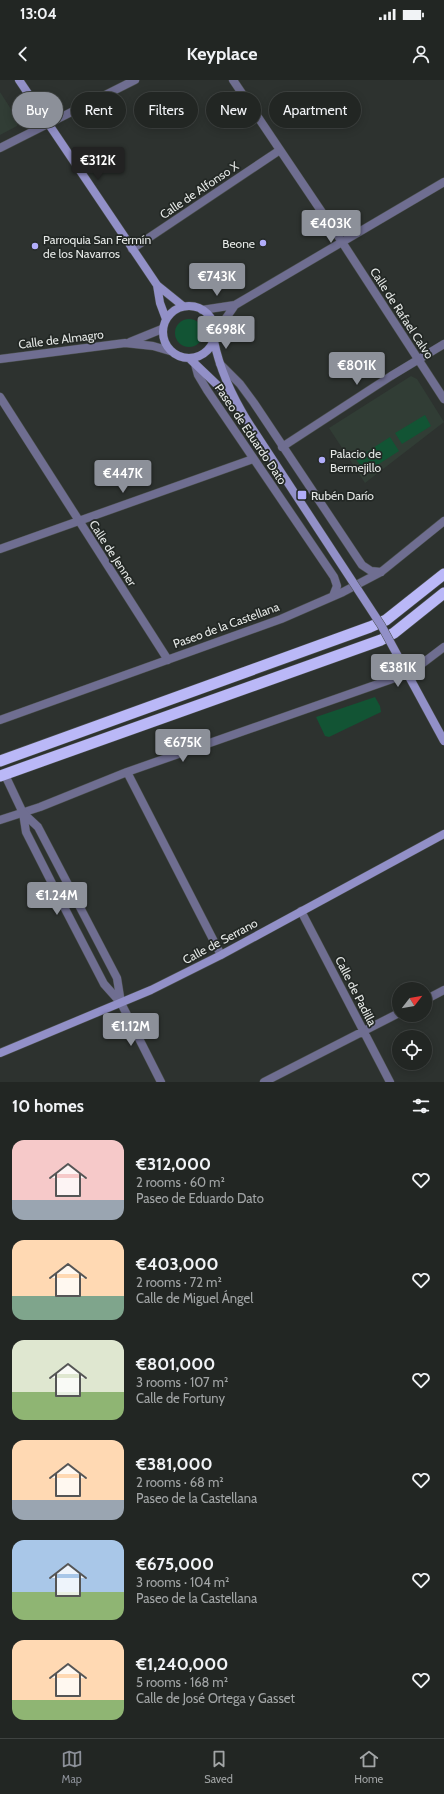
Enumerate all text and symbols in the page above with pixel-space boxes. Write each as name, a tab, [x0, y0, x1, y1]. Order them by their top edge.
text: 13:04	[20, 5, 57, 23]
icon: back	[12, 43, 34, 65]
text: Keyplace	[187, 43, 257, 65]
icon: person	[410, 43, 432, 65]
chip: Buy	[12, 92, 63, 128]
chip: Rent	[71, 92, 126, 128]
chip: Filters	[134, 92, 198, 128]
chip: New	[206, 92, 261, 128]
chip: Apartment	[269, 92, 361, 128]
pin: €312K	[70, 147, 126, 181]
text: €312K	[80, 152, 116, 168]
street label: Calle de Alfonso X	[157, 158, 242, 222]
pin: €403K	[303, 210, 359, 244]
text: €403K	[311, 215, 351, 231]
place label: Parroquia San Fermín de los Navarros	[43, 232, 151, 261]
place label: Beone	[222, 236, 255, 251]
marker: Beone	[258, 238, 268, 248]
marker: Parroquia San Fermín de los Navarros	[30, 241, 40, 251]
pin: €743K	[189, 263, 245, 297]
street label: Calle de Rafael Calvo	[367, 265, 437, 362]
text: €743K	[198, 268, 236, 284]
pin: €698K	[198, 316, 254, 350]
text: €698K	[207, 321, 245, 337]
street label: Calle de Almagro	[18, 326, 105, 352]
pin: €801K	[329, 352, 385, 386]
text: €801K	[338, 357, 376, 373]
street label: Paseo de Eduardo Dato	[212, 381, 290, 487]
place label: Palacio de Bermejillo	[330, 446, 381, 475]
marker: Palacio de Bermejillo	[317, 455, 327, 465]
pin: €447K	[95, 460, 151, 494]
text: €447K	[103, 465, 143, 481]
place label: Rubén Darío	[311, 488, 374, 503]
marker: Rubén Darío	[296, 489, 308, 501]
street label: Calle de Jenner	[86, 517, 140, 589]
street label: Paseo de la Castellana	[171, 599, 281, 651]
pin: €381K	[370, 654, 426, 688]
text: €381K	[380, 659, 416, 675]
pin: €675K	[155, 729, 211, 763]
text: €675K	[164, 734, 202, 750]
pin: €1.24M	[24, 882, 90, 916]
text: €1.24M	[36, 887, 78, 903]
street label: Calle de Serrano	[180, 915, 260, 967]
street label: Calle de Padilla	[332, 954, 380, 1029]
north arrow	[392, 982, 432, 1022]
map controls	[392, 982, 432, 1070]
pin: €1.12M	[98, 1013, 164, 1047]
text: €1.12M	[112, 1018, 150, 1034]
button: locate	[392, 1030, 432, 1070]
icon: filters	[410, 1095, 432, 1117]
text: 10 homes	[12, 1096, 84, 1116]
text: €312,000	[136, 1154, 211, 1174]
icon: home	[44, 1156, 92, 1204]
icon: heart	[410, 1169, 432, 1191]
text: 2 rooms · 60 m²	[136, 1174, 225, 1190]
text: Paseo de Eduardo Dato	[136, 1190, 264, 1206]
text: €403,000	[136, 1254, 218, 1274]
icon: home	[44, 1256, 92, 1304]
icon: heart	[410, 1269, 432, 1291]
text: 2 rooms · 72 m²	[136, 1274, 222, 1290]
text: Calle de Miguel Ángel	[136, 1290, 253, 1306]
text: €801,000	[136, 1354, 215, 1374]
icon: home	[44, 1356, 92, 1404]
icon: heart	[410, 1369, 432, 1391]
text: 3 rooms · 107 m²	[136, 1374, 228, 1390]
text: Calle de Fortuny	[136, 1390, 225, 1406]
text: €381,000	[136, 1454, 212, 1474]
icon: home	[44, 1456, 92, 1504]
icon: heart	[410, 1469, 432, 1491]
text: 2 rooms · 68 m²	[136, 1474, 224, 1490]
text: Paseo de la Castellana	[136, 1490, 257, 1506]
text: €675,000	[136, 1554, 214, 1574]
icon: home	[44, 1556, 92, 1604]
icon: heart	[410, 1569, 432, 1591]
text: 3 rooms · 104 m²	[136, 1574, 229, 1590]
text: Paseo de la Castellana	[136, 1590, 257, 1606]
text: €1,240,000	[136, 1654, 228, 1674]
icon: home	[44, 1656, 92, 1704]
icon: heart	[410, 1669, 432, 1691]
text: 5 rooms · 168 m²	[136, 1674, 228, 1690]
text: Calle de José Ortega y Gasset	[136, 1690, 295, 1706]
tab: Map	[61, 1748, 83, 1786]
tab: Saved	[204, 1748, 233, 1786]
tab: Home	[354, 1748, 383, 1786]

